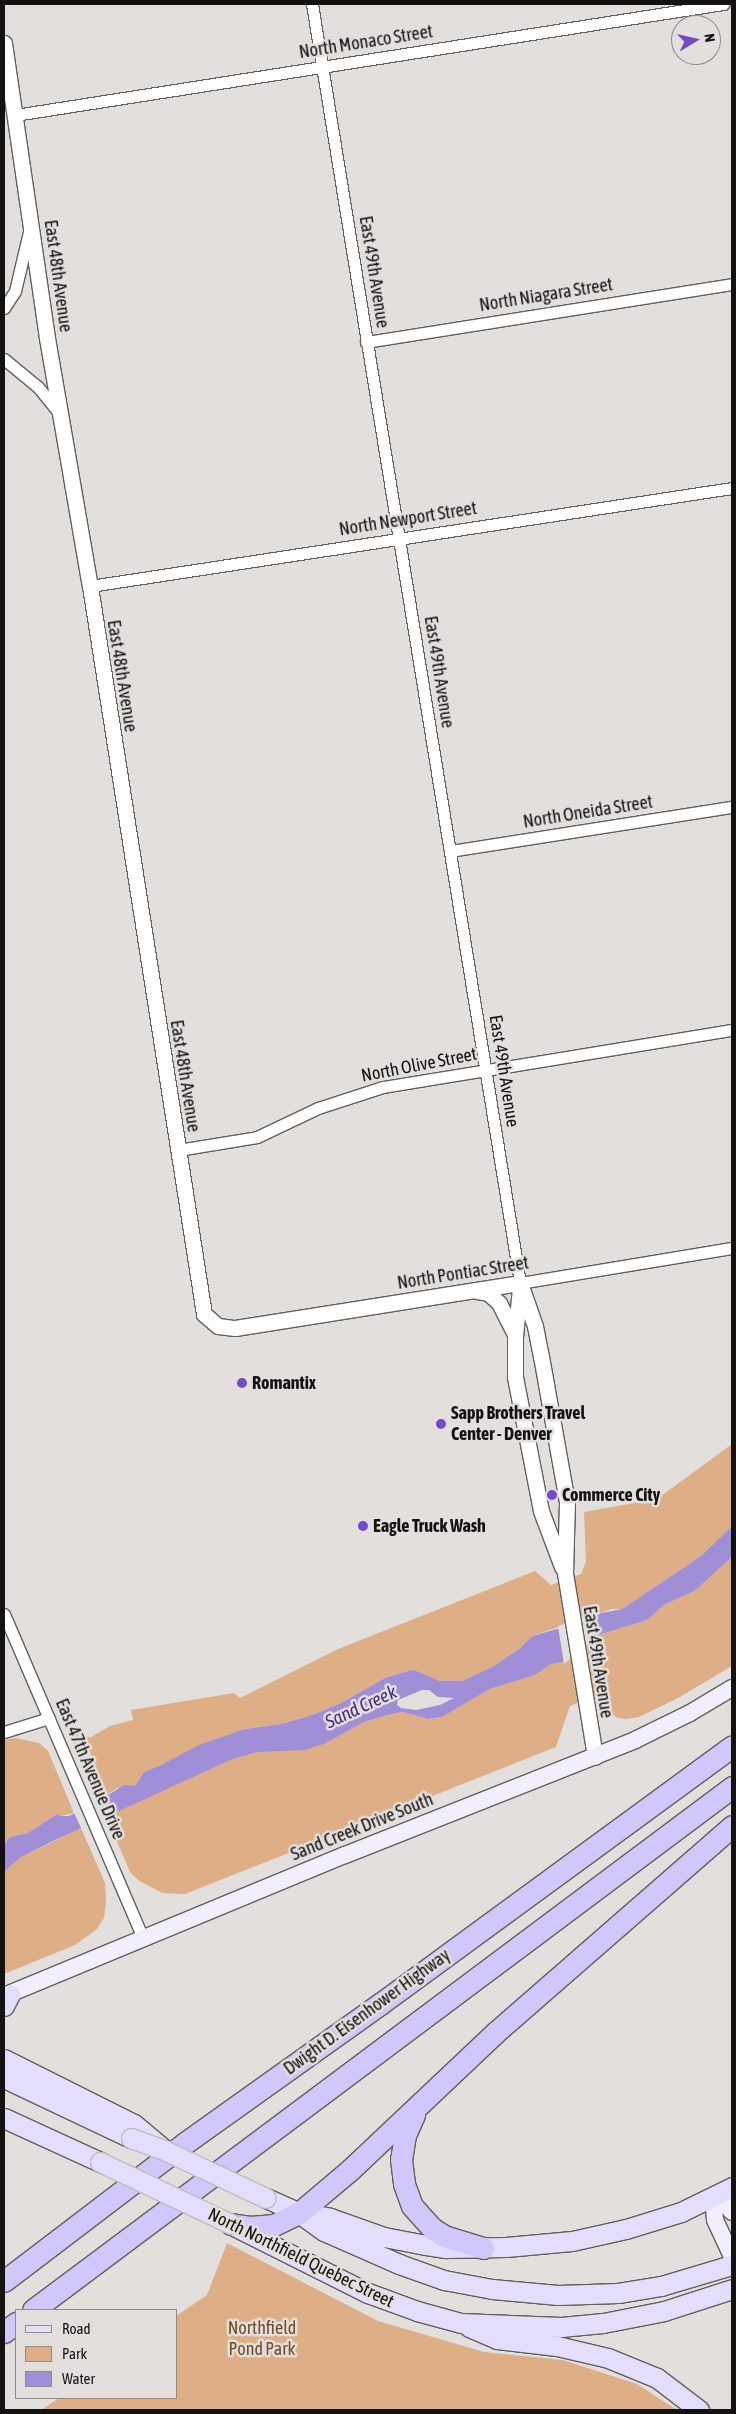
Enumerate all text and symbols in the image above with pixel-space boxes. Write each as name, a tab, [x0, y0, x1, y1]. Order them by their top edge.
north arrow	[671, 15, 721, 65]
street label: North Monaco Street	[297, 21, 435, 63]
text: N	[701, 32, 718, 43]
street label: East 49th Avenue	[354, 214, 394, 330]
street label: East 48th Avenue	[39, 218, 77, 334]
street label: North Niagara Street	[478, 274, 614, 316]
street label: North Newport Street	[338, 497, 478, 541]
street label: East 49th Avenue	[419, 614, 459, 730]
street label: East 48th Avenue	[102, 618, 142, 734]
street label: North Oneida Street	[522, 791, 654, 833]
street label: East 49th Avenue	[484, 1013, 524, 1129]
street label: East 48th Avenue	[165, 1018, 205, 1134]
street label: North Olive Street	[359, 1043, 479, 1087]
street label: North Pontiac Street	[396, 1252, 530, 1294]
place label: Romantix	[252, 1372, 316, 1394]
marker: Romantix	[236, 1377, 248, 1389]
place label: Sapp Brothers Travel Center - Denver	[451, 1403, 585, 1446]
marker: Sapp Brothers Travel Center - Denver	[435, 1418, 447, 1430]
place label: Commerce City	[562, 1484, 660, 1506]
marker: Commerce City	[546, 1489, 558, 1501]
place label: Eagle Truck Wash	[373, 1515, 486, 1537]
marker: Eagle Truck Wash	[357, 1520, 369, 1532]
street label: East 49th Avenue	[578, 1604, 618, 1720]
water label: Sand Creek	[322, 1681, 400, 1733]
street label: East 47th Avenue Drive	[51, 1695, 129, 1843]
street label: Sand Creek Drive South	[288, 1789, 436, 1865]
street label: Dwight D. Eisenhower Highway	[280, 1944, 454, 2080]
street label: North Northfield Quebec Street	[205, 2204, 397, 2312]
legend	[15, 2309, 178, 2399]
park label: Northfield Pond Park	[228, 2318, 296, 2360]
text: Road	[62, 2320, 91, 2337]
text: Park	[62, 2345, 87, 2362]
text: Water	[62, 2370, 95, 2387]

